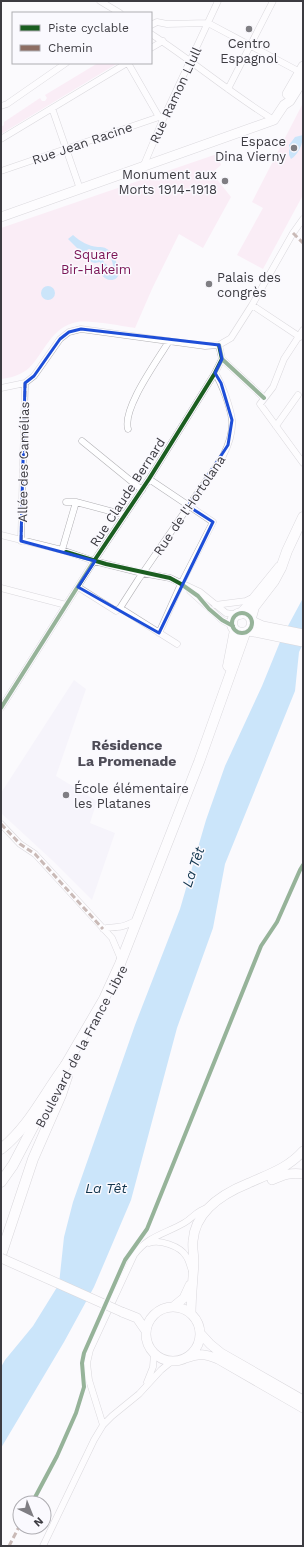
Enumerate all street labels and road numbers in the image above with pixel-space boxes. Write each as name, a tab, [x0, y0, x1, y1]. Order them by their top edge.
street label: Rue Ramon Llull	[146, 45, 204, 146]
street label: Rue Jean Racine	[30, 119, 134, 168]
street label: Allée des Camélias	[15, 401, 32, 522]
street label: Rue Claude Bernard	[87, 435, 168, 550]
street label: Rue de l'Hortolana	[150, 452, 229, 558]
street label: Boulevard de la France Libre	[32, 962, 131, 1130]

